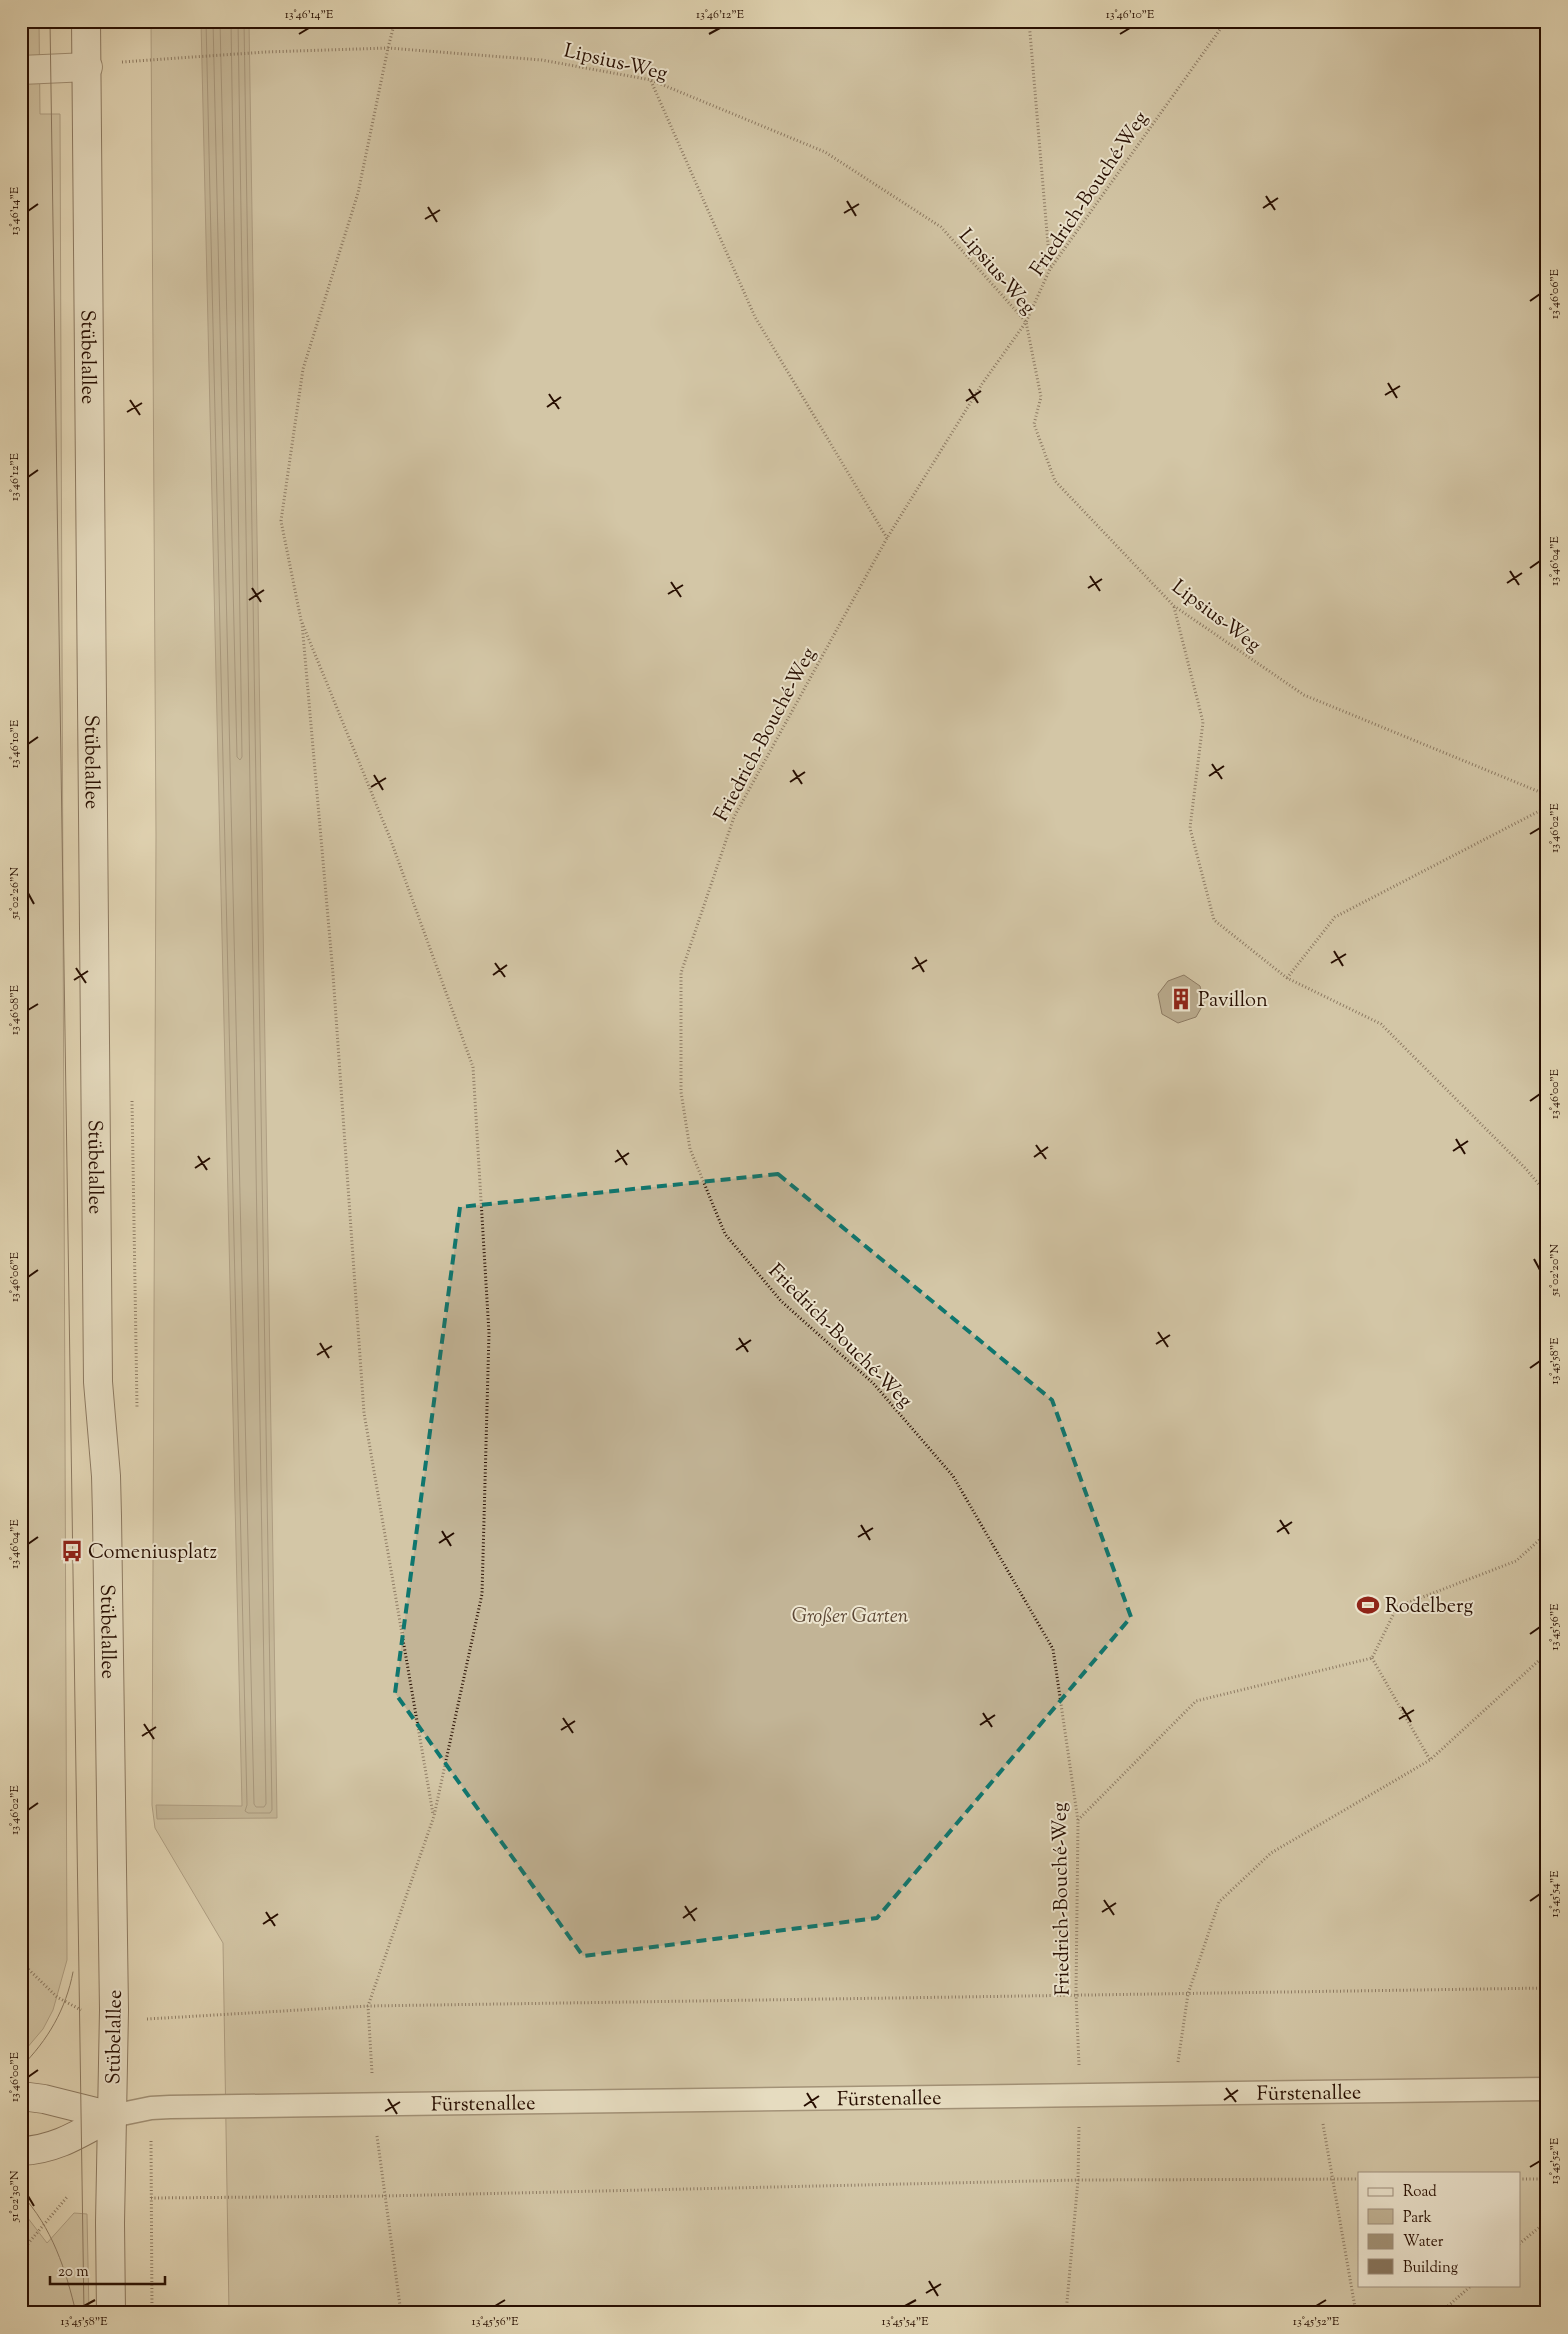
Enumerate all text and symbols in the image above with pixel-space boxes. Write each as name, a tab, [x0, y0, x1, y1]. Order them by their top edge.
text: 13°46'14"E	[285, 6, 334, 24]
text: 13°46'12"E	[696, 6, 745, 24]
text: 13°46'10"E	[1106, 6, 1155, 24]
street label: Lipsius-Weg	[561, 37, 670, 89]
street label: Friedrich-Bouché-Weg	[1024, 106, 1156, 283]
text: 13°46'14"E	[6, 186, 24, 235]
street label: Lipsius-Weg	[951, 223, 1042, 322]
text: 13°46'06"E	[1546, 268, 1564, 319]
street label: Stübelallee	[72, 310, 101, 405]
text: 13°46'12"E	[6, 452, 24, 501]
text: 13°46'04"E	[1546, 535, 1564, 586]
street label: Lipsius-Weg	[1165, 574, 1266, 660]
street label: Friedrich-Bouché-Weg	[708, 643, 824, 827]
street label: Stübelallee	[75, 714, 105, 809]
text: 13°46'10"E	[6, 719, 24, 768]
text: 13°46'02"E	[1546, 803, 1564, 853]
text: 51°02'26"N	[6, 867, 24, 920]
text: 13°46'08"E	[6, 984, 24, 1035]
building icon: Pavillon	[1168, 986, 1194, 1012]
place label: Pavillon	[1198, 987, 1268, 1016]
text: 13°46'00"E	[1546, 1068, 1564, 1119]
street label: Stübelallee	[79, 1119, 109, 1214]
text: 51°02'20"N	[1546, 1244, 1564, 1297]
text: 13°46'06"E	[6, 1251, 24, 1302]
street label: Friedrich-Bouché-Weg	[761, 1258, 918, 1416]
text: 13°45'58"E	[1546, 1337, 1564, 1384]
text: 13°46'04"E	[6, 1518, 24, 1569]
bus stop icon: Comeniusplatz	[59, 1538, 85, 1564]
place label: Comeniusplatz	[88, 1539, 217, 1568]
street label: Stübelallee	[91, 1584, 121, 1679]
sports icon: Rodelberg	[1355, 1592, 1381, 1618]
place label: Rodelberg	[1385, 1593, 1474, 1622]
park label: Großer Garten	[792, 1603, 909, 1632]
text: 13°45'56"E	[1546, 1603, 1564, 1650]
text: 13°46'02"E	[6, 1785, 24, 1835]
street label: Friedrich-Bouché-Weg	[1046, 1802, 1079, 1996]
text: 13°45'54"E	[1546, 1870, 1564, 1917]
street label: Stübelallee	[100, 1989, 131, 2085]
text: 13°46'00"E	[6, 2051, 24, 2102]
street label: Fürstenallee	[1257, 2079, 1362, 2110]
street label: Fürstenallee	[837, 2085, 942, 2115]
street label: Fürstenallee	[431, 2090, 536, 2121]
text: 13°45'52"E	[1546, 2137, 1564, 2184]
text: 51°02'30"N	[6, 2170, 24, 2223]
legend	[1358, 2172, 1520, 2286]
text: Road	[1403, 2182, 1437, 2203]
text: Park	[1403, 2208, 1432, 2229]
text: Water	[1403, 2232, 1444, 2253]
scale bar	[50, 2254, 165, 2286]
text: Building	[1403, 2258, 1458, 2279]
text: 20 m	[58, 2262, 89, 2283]
text: 13°45'58"E	[61, 2313, 108, 2331]
text: 13°45'56"E	[472, 2313, 519, 2331]
text: 13°45'54"E	[882, 2313, 929, 2331]
text: 13°45'52"E	[1293, 2313, 1340, 2331]

